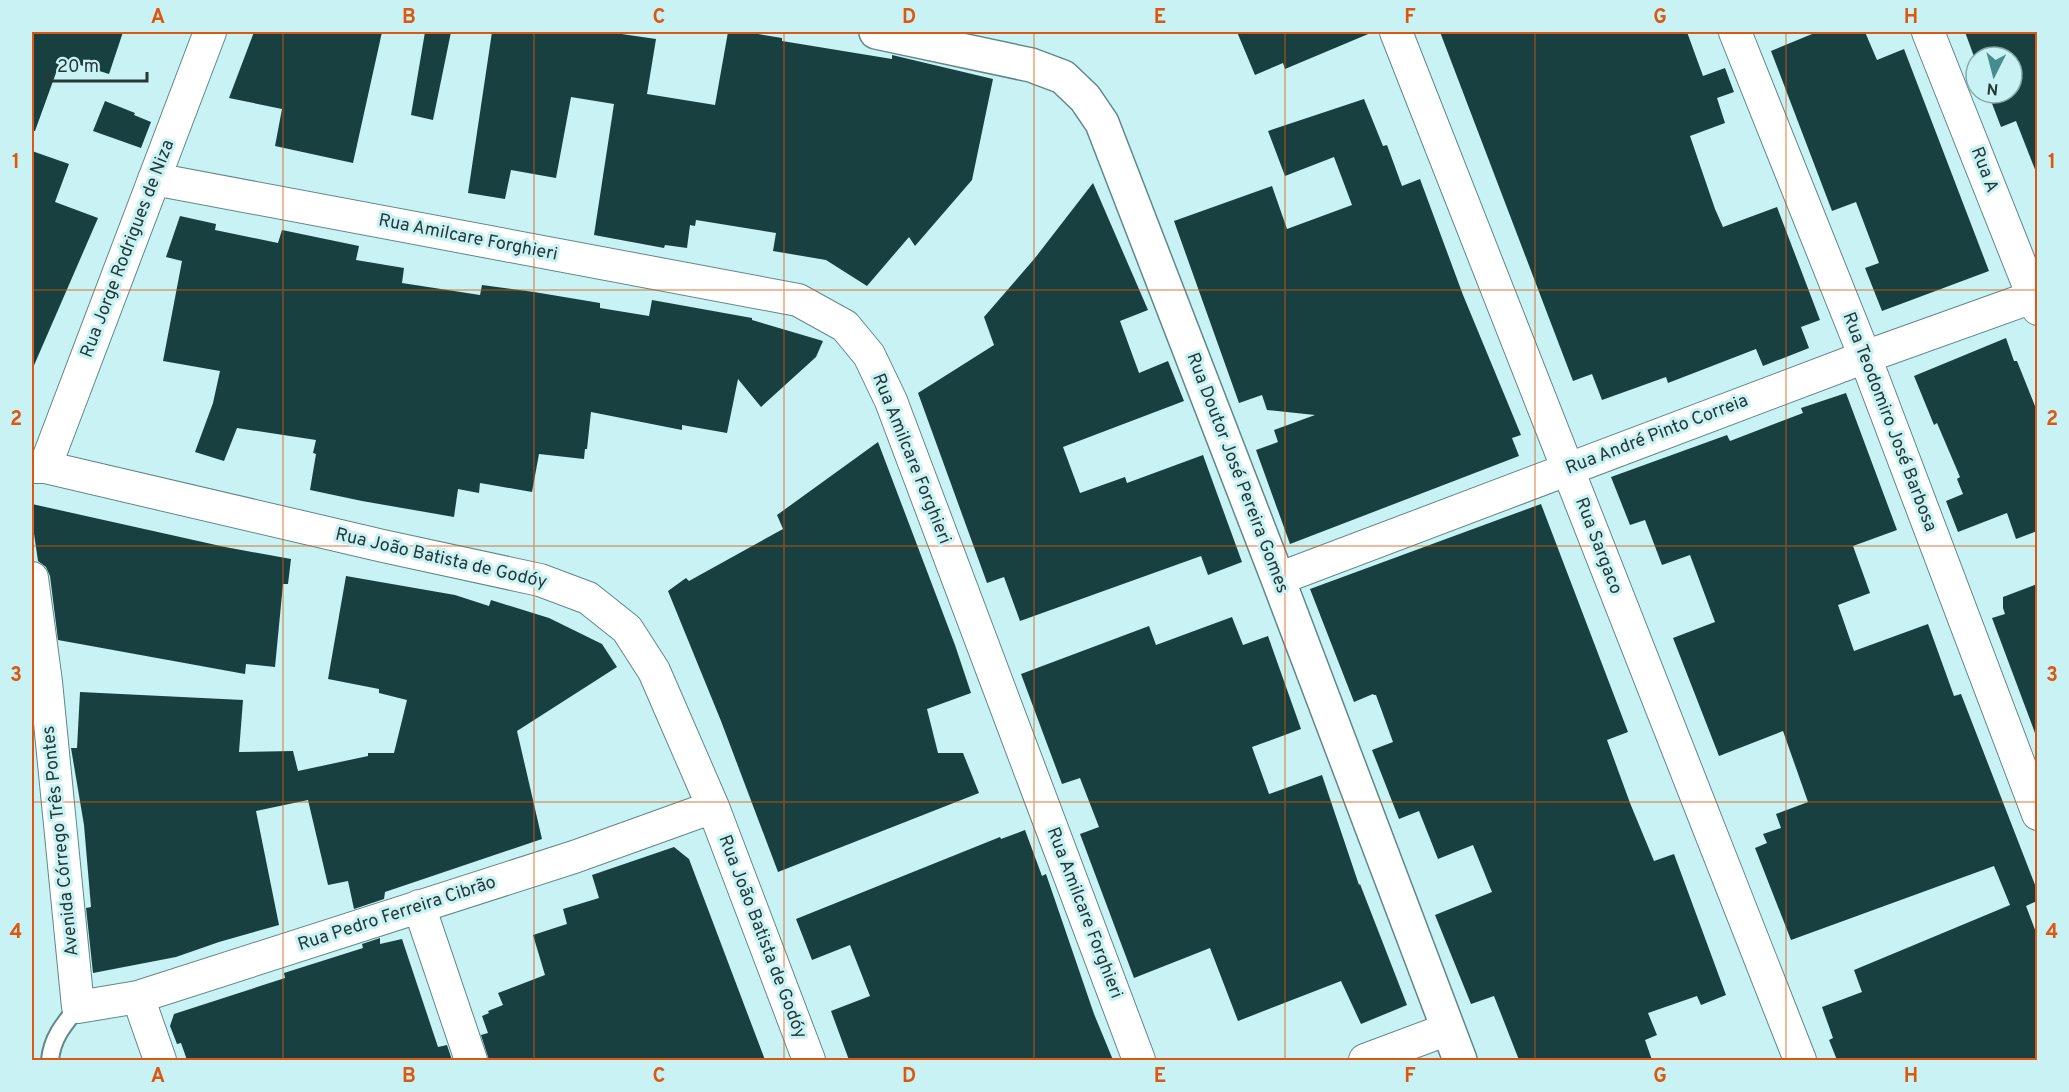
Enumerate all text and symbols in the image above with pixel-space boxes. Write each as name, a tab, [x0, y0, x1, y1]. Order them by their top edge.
text: A	[151, 5, 165, 31]
text: B	[402, 5, 416, 31]
text: C	[653, 5, 665, 31]
text: D	[902, 5, 916, 31]
text: E	[1154, 5, 1166, 31]
text: F	[1404, 5, 1416, 31]
text: G	[1653, 5, 1667, 31]
text: H	[1904, 5, 1918, 31]
scale bar	[48, 45, 147, 83]
north arrow	[1964, 45, 2024, 105]
text: 20 m	[57, 56, 99, 79]
text: N	[1986, 77, 1999, 98]
street label: Rua Jorge Rodrigues de Niza	[76, 137, 180, 361]
street label: Rua A	[1965, 144, 2003, 196]
text: 1	[12, 150, 20, 176]
text: 1	[2048, 150, 2056, 176]
street label: Rua Amilcare Forghieri	[376, 209, 560, 267]
street label: Rua Teodomiro José Barbosa	[1836, 309, 1942, 535]
street label: Rua Doutor José Pereira Gomes	[1180, 349, 1294, 597]
street label: Rua Amilcare Forghieri	[866, 370, 956, 548]
street label: Rua André Pinto Correia	[1562, 390, 1752, 480]
text: 2	[10, 407, 22, 433]
text: 2	[2046, 407, 2058, 433]
street label: Rua Sargaco	[1569, 494, 1627, 598]
street label: Rua João Batista de Godóy	[333, 523, 549, 595]
text: 3	[10, 663, 22, 689]
text: 3	[2046, 663, 2058, 689]
street label: Avenida Córrego Três Pontes	[37, 725, 85, 957]
street label: Rua Amilcare Forghieri	[1041, 824, 1127, 1002]
street label: Rua João Batista de Godóy	[712, 832, 812, 1042]
street label: Rua Pedro Ferreira Cibrão	[295, 871, 499, 957]
text: 4	[10, 920, 22, 946]
text: 4	[2046, 920, 2058, 946]
text: A	[151, 1064, 165, 1090]
text: B	[402, 1064, 416, 1090]
text: C	[653, 1064, 665, 1090]
text: D	[902, 1064, 916, 1090]
text: E	[1154, 1064, 1166, 1090]
text: F	[1404, 1064, 1416, 1090]
text: G	[1653, 1064, 1667, 1090]
text: H	[1904, 1064, 1918, 1090]

